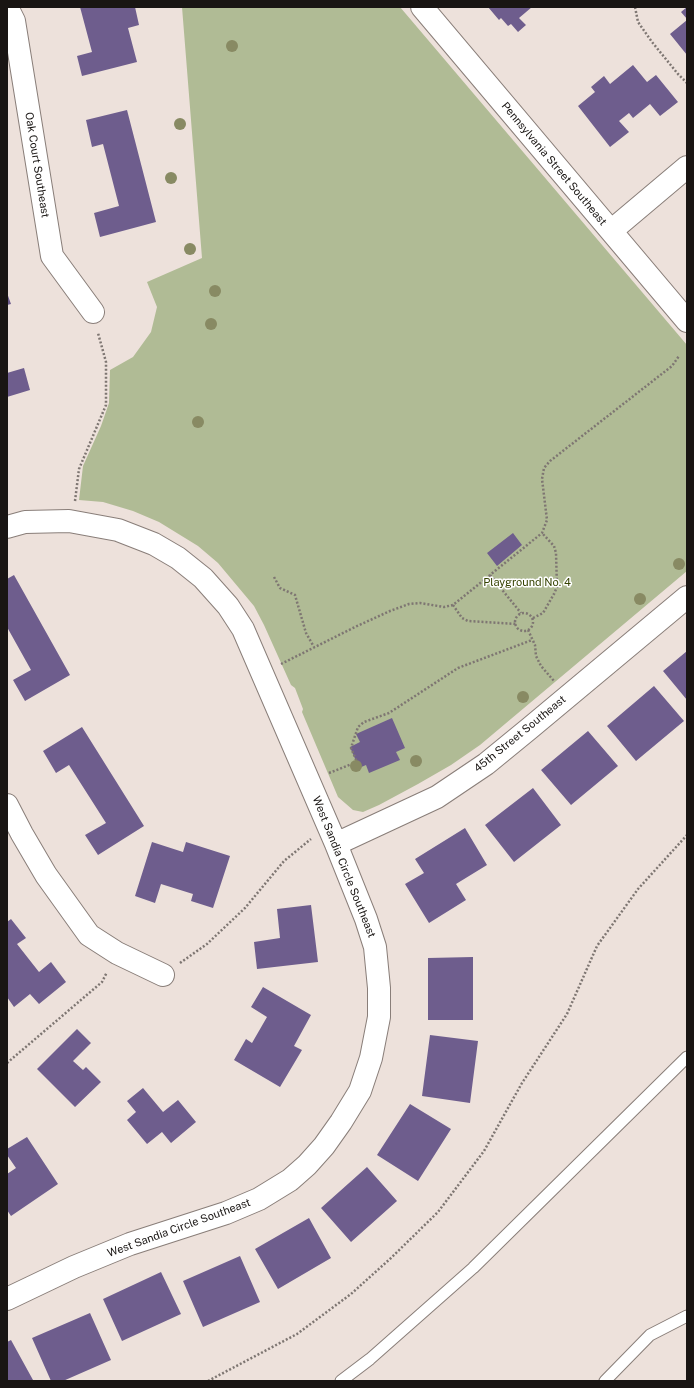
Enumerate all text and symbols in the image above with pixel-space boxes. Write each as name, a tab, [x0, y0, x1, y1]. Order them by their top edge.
street label: Pennsylvania Street Southeast	[499, 100, 609, 228]
street label: Oak Court Southeast	[22, 111, 52, 219]
park label: Playground No. 4	[483, 576, 571, 590]
street label: 45th Street Southeast	[471, 693, 569, 775]
street label: West Sandia Circle Southeast	[310, 794, 378, 940]
street label: West Sandia Circle Southeast	[106, 1196, 252, 1260]

